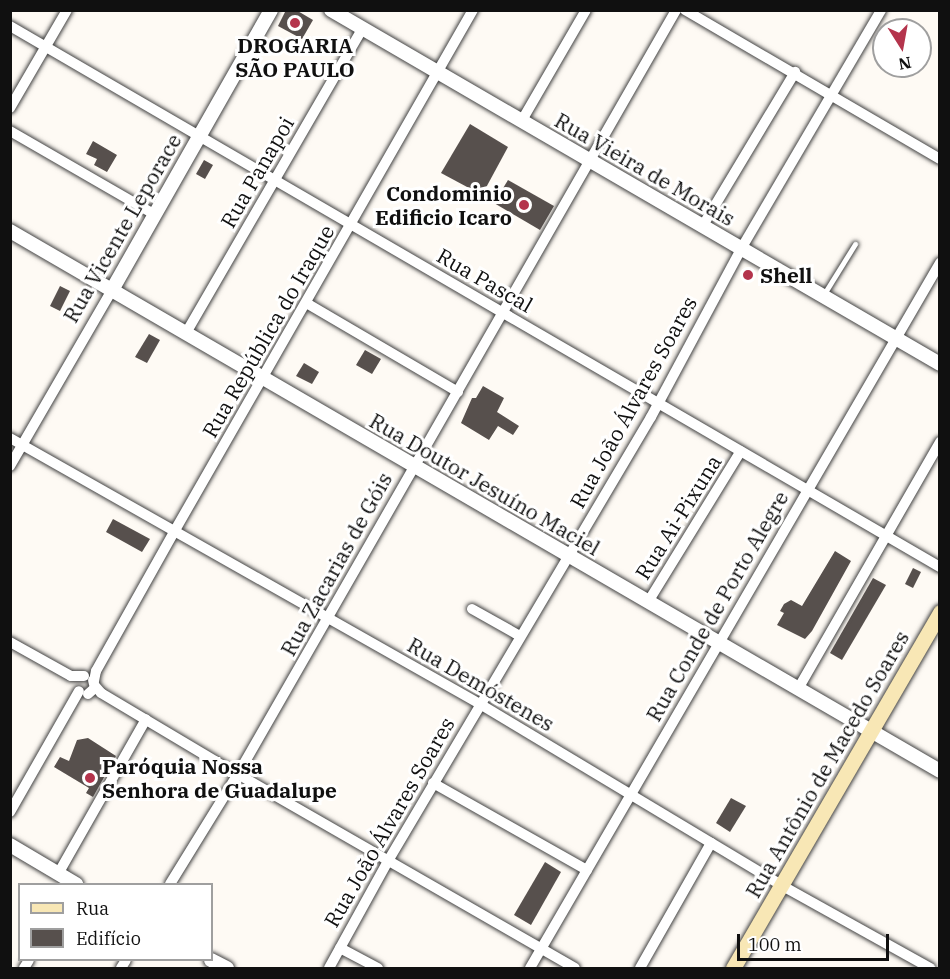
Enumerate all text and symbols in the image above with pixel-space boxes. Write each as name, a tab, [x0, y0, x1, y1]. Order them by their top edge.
marker: DROGARIA SÃO PAULO	[288, 16, 302, 30]
north arrow	[872, 18, 932, 78]
place label: DROGARIA SÃO PAULO	[235, 32, 355, 82]
text: N	[897, 53, 913, 75]
street label: Rua Vieira de Morais	[551, 107, 739, 231]
street label: Rua Panapoi	[215, 112, 299, 232]
street label: Rua Vicente Leporace	[58, 129, 186, 327]
place label: Condominio Edificio Icaro	[375, 180, 512, 230]
marker: Condominio Edificio Icaro	[517, 198, 531, 212]
street label: Rua República do Iraque	[197, 220, 339, 442]
street label: Rua Pascal	[433, 242, 537, 318]
place label: Shell	[760, 262, 812, 288]
marker: Shell	[741, 268, 755, 282]
street label: Rua João Álvares Soares	[564, 292, 702, 512]
street label: Rua Doutor Jesuíno Maciel	[365, 408, 605, 560]
street label: Rua Ai-Pixuna	[630, 450, 726, 584]
street label: Rua Zacarias de Góis	[275, 468, 397, 660]
street label: Rua Conde de Porto Alegre	[641, 486, 793, 726]
street label: Rua Antônio de Macedo Soares	[740, 626, 914, 902]
street label: Rua Demóstenes	[403, 632, 559, 736]
street label: Rua João Álvares Soares	[319, 713, 459, 931]
place label: Paróquia Nossa Senhora de Guadalupe	[102, 753, 337, 803]
marker: Paróquia Nossa Senhora de Guadalupe	[83, 771, 97, 785]
legend	[18, 883, 213, 961]
text: Rua	[76, 897, 109, 920]
scale bar	[740, 922, 892, 960]
text: Edifício	[76, 927, 141, 950]
text: 100 m	[748, 933, 802, 956]

